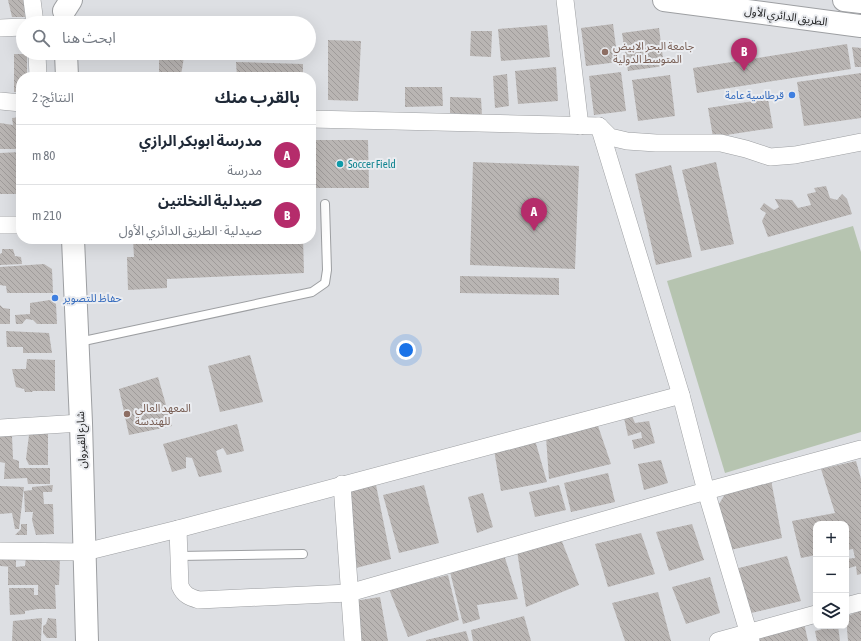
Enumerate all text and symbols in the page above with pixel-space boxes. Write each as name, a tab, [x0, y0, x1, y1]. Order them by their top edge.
street label: الطريق الدائري الأول	[743, 4, 828, 31]
search box	[16, 16, 316, 60]
icon: search	[30, 27, 52, 49]
text: ابحث هنا	[62, 29, 116, 46]
pin: B	[731, 38, 757, 71]
place label: جامعة البحر الابيض المتوسط الدولية	[613, 40, 695, 66]
marker: جامعة البحر الابيض المتوسط الدولية	[600, 47, 610, 57]
text: بالقرب منك	[215, 87, 300, 107]
place label: قرطاسية عامة	[725, 89, 784, 102]
text: النتائج: 2	[32, 90, 74, 105]
marker: قرطاسية عامة	[787, 90, 797, 100]
text: مدرسة ابوبكر الرازي	[139, 132, 262, 149]
text: 80 m	[32, 148, 55, 163]
text: A	[284, 148, 290, 163]
place label: Soccer Field	[348, 158, 396, 170]
marker: Soccer Field	[335, 159, 345, 169]
text: مدرسة	[227, 163, 262, 178]
text: صيدلية النخلتين	[158, 192, 262, 209]
pin: A	[521, 198, 547, 231]
text: 210 m	[32, 208, 62, 223]
text: B	[284, 208, 290, 223]
text: صيدلية · الطريق الدائري الأول	[119, 223, 262, 238]
place label: حفاظ للتصوير	[62, 292, 122, 305]
marker: حفاظ للتصوير	[50, 293, 60, 303]
your location	[396, 340, 416, 360]
place label: المعهد العالي للهندسة	[135, 402, 191, 427]
marker: المعهد العالي للهندسة	[122, 409, 132, 419]
street label: شارع القيروان	[74, 411, 90, 469]
map controls	[813, 521, 849, 629]
button: +	[813, 521, 849, 557]
button: −	[813, 557, 849, 593]
button: layers	[813, 593, 849, 629]

